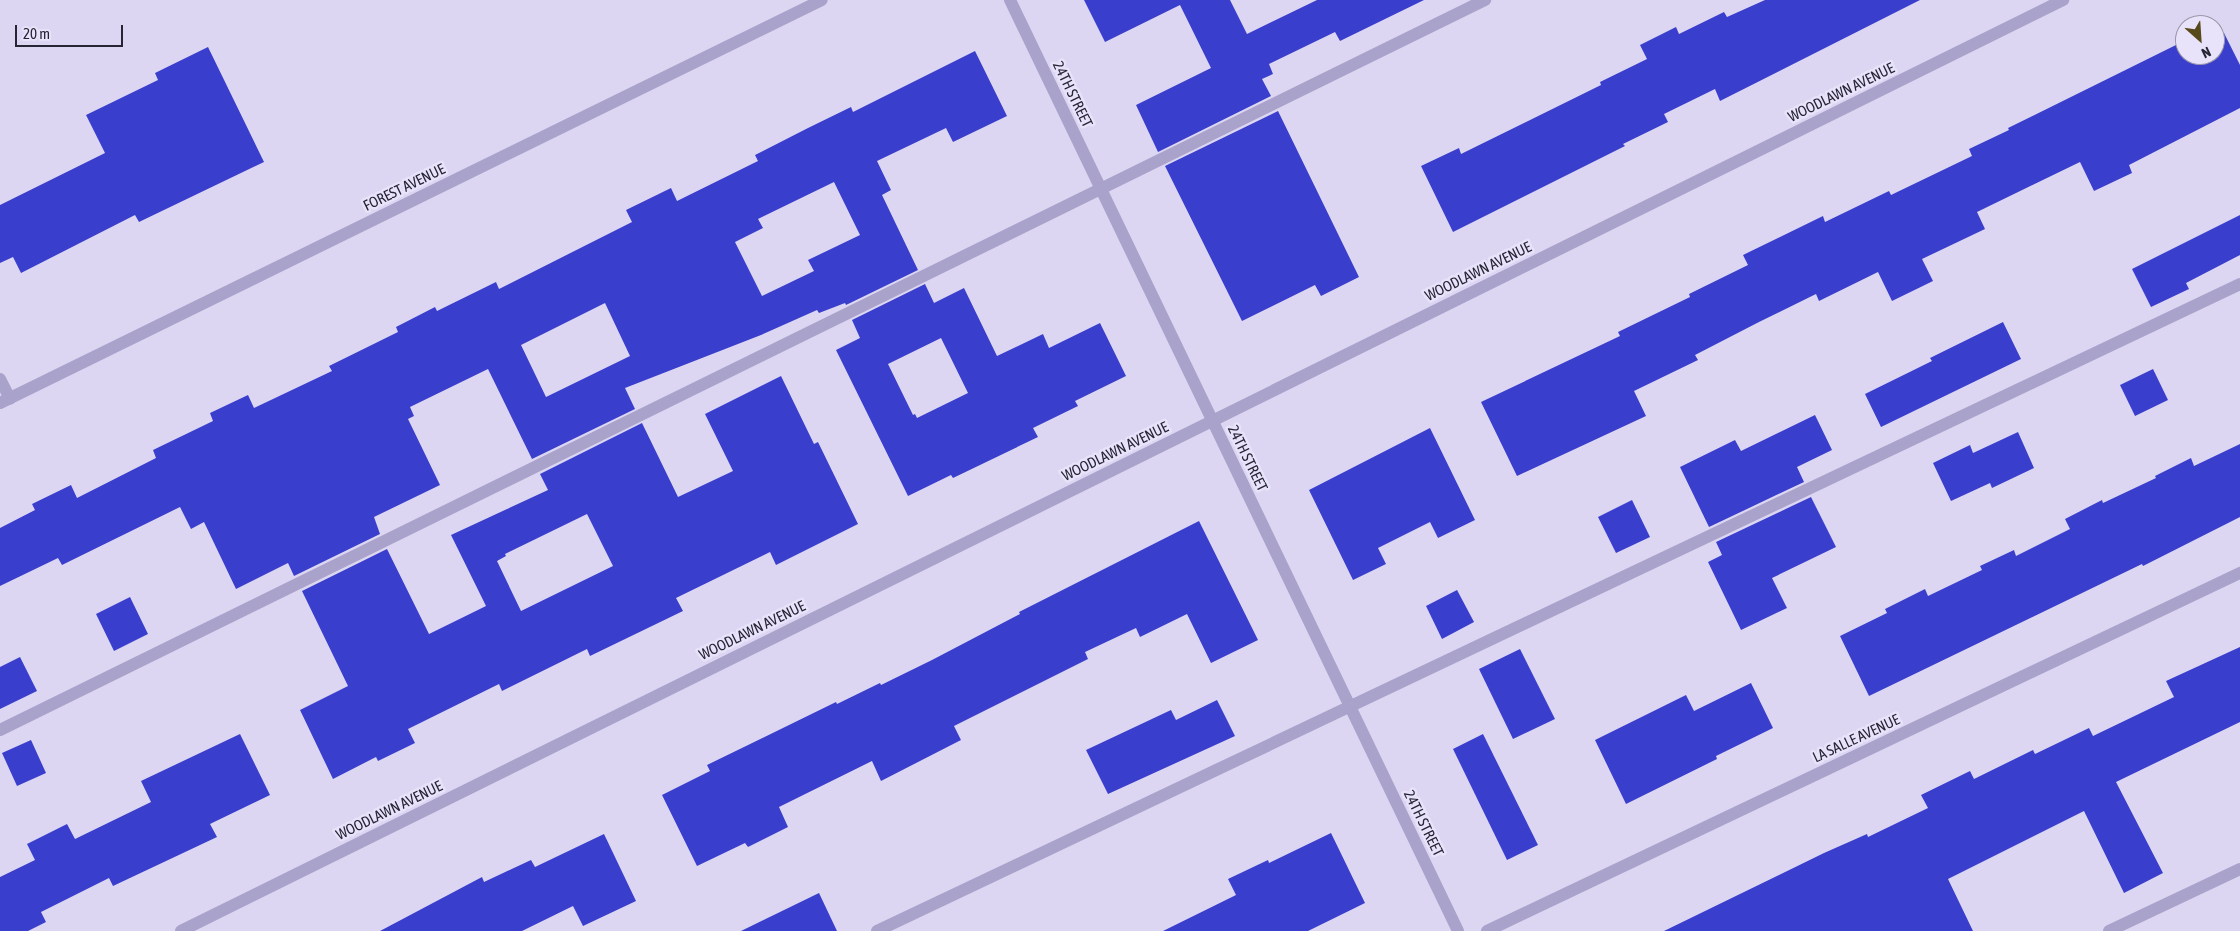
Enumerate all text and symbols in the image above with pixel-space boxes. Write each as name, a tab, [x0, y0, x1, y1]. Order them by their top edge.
scale bar	[18, 15, 125, 47]
north arrow	[2175, 15, 2225, 65]
text: 20 m	[23, 25, 50, 42]
text: N	[2199, 44, 2213, 62]
street label: 24TH STREET	[1049, 58, 1097, 130]
street label: WOODLAWN AVENUE	[1785, 58, 1897, 126]
street label: FOREST AVENUE	[360, 160, 448, 214]
street label: WOODLAWN AVENUE	[1422, 237, 1534, 305]
street label: WOODLAWN AVENUE	[1059, 417, 1171, 485]
street label: 24TH STREET	[1224, 422, 1272, 494]
street label: WOODLAWN AVENUE	[696, 596, 808, 664]
street label: LA SALLE AVENUE	[1810, 710, 1902, 766]
street label: WOODLAWN AVENUE	[333, 776, 445, 844]
street label: 24TH STREET	[1400, 787, 1448, 859]

